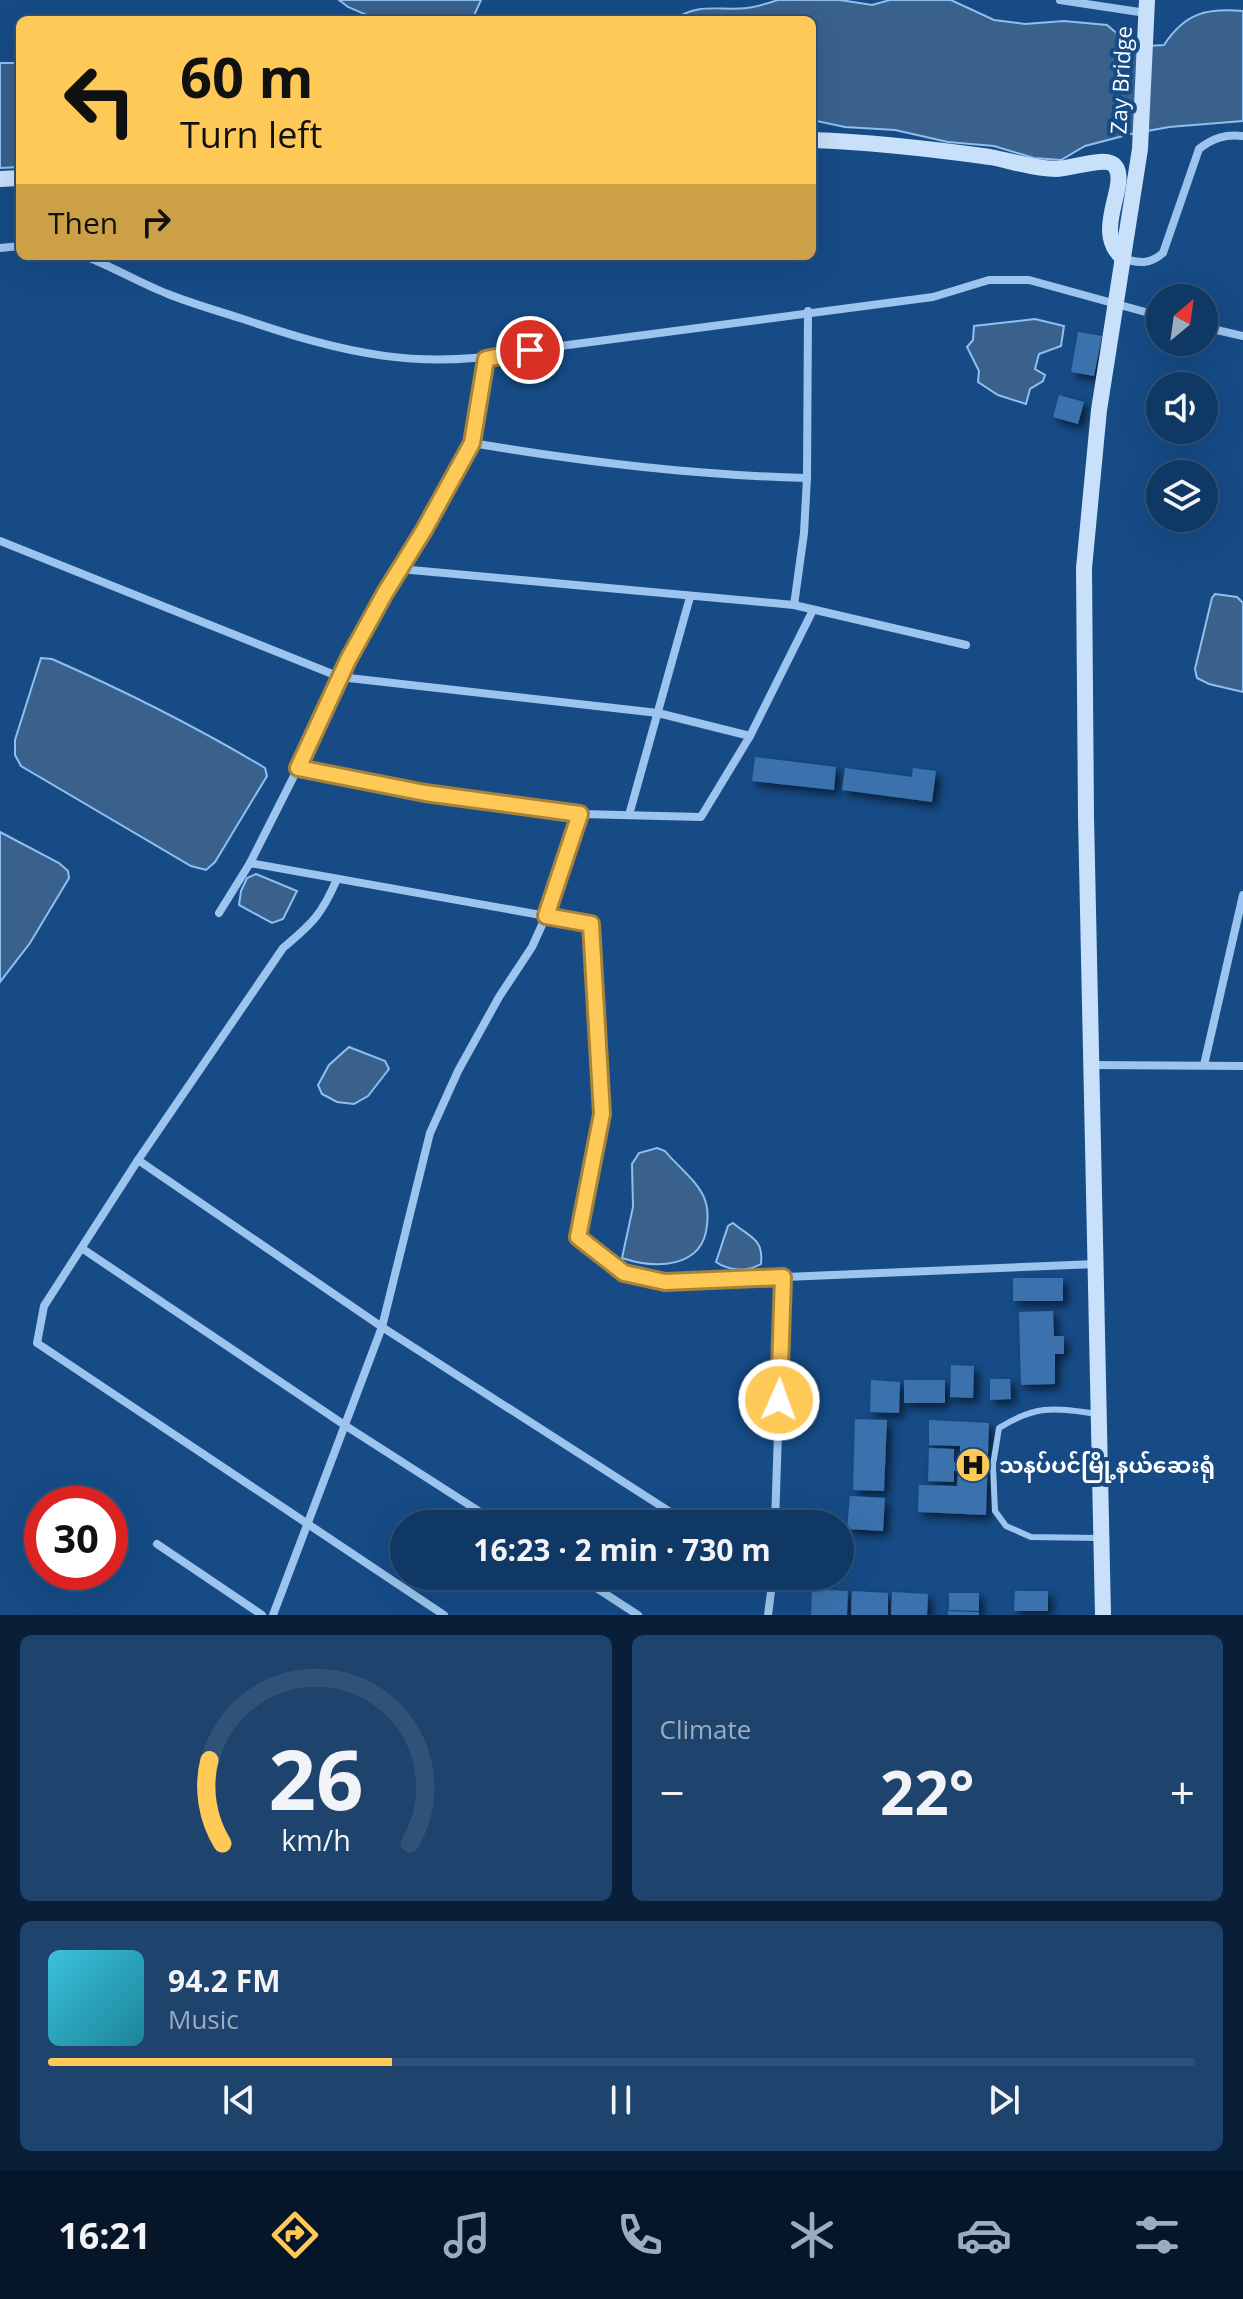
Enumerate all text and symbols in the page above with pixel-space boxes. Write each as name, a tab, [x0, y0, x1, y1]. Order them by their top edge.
street label: Zay Bridge	[1102, 25, 1138, 135]
text: 60 m	[180, 38, 314, 114]
icon: left	[48, 48, 152, 152]
text: Turn left	[180, 110, 322, 159]
icon: right	[134, 200, 178, 244]
text: Then	[48, 202, 118, 243]
north arrow	[1146, 284, 1218, 356]
map controls	[1146, 284, 1218, 532]
pin	[496, 316, 564, 384]
icon: arrive	[508, 328, 552, 372]
button: sound	[1146, 372, 1218, 444]
button: layers	[1146, 460, 1218, 532]
position arrow	[737, 1358, 821, 1442]
hospital icon: သနပ်ပင်မြို့နယ်ဆေးရုံ	[954, 1446, 992, 1484]
place label: သနပ်ပင်မြို့နယ်ဆေးရုံ	[999, 1449, 1215, 1483]
speed limit sign: 30	[24, 1486, 128, 1590]
text: 16:23 · 2 min · 730 m	[473, 1529, 771, 1570]
text: Climate	[660, 1711, 751, 1747]
text: 26	[268, 1721, 363, 1834]
text: 22°	[880, 1751, 974, 1833]
text: −	[660, 1762, 685, 1822]
text: +	[1170, 1762, 1195, 1822]
text: km/h	[281, 1820, 350, 1859]
text: 94.2 FM	[168, 1960, 281, 2001]
text: Music	[168, 2001, 239, 2037]
icon: previous	[217, 2078, 261, 2122]
icon: pause	[599, 2078, 643, 2122]
icon: next	[982, 2078, 1026, 2122]
icon: directions	[267, 2207, 323, 2263]
icon: music	[439, 2207, 495, 2263]
icon: phone	[612, 2207, 668, 2263]
icon: climate	[784, 2207, 840, 2263]
icon: car	[956, 2207, 1012, 2263]
icon: filters	[1129, 2207, 1185, 2263]
text: 16:21	[58, 2211, 151, 2260]

